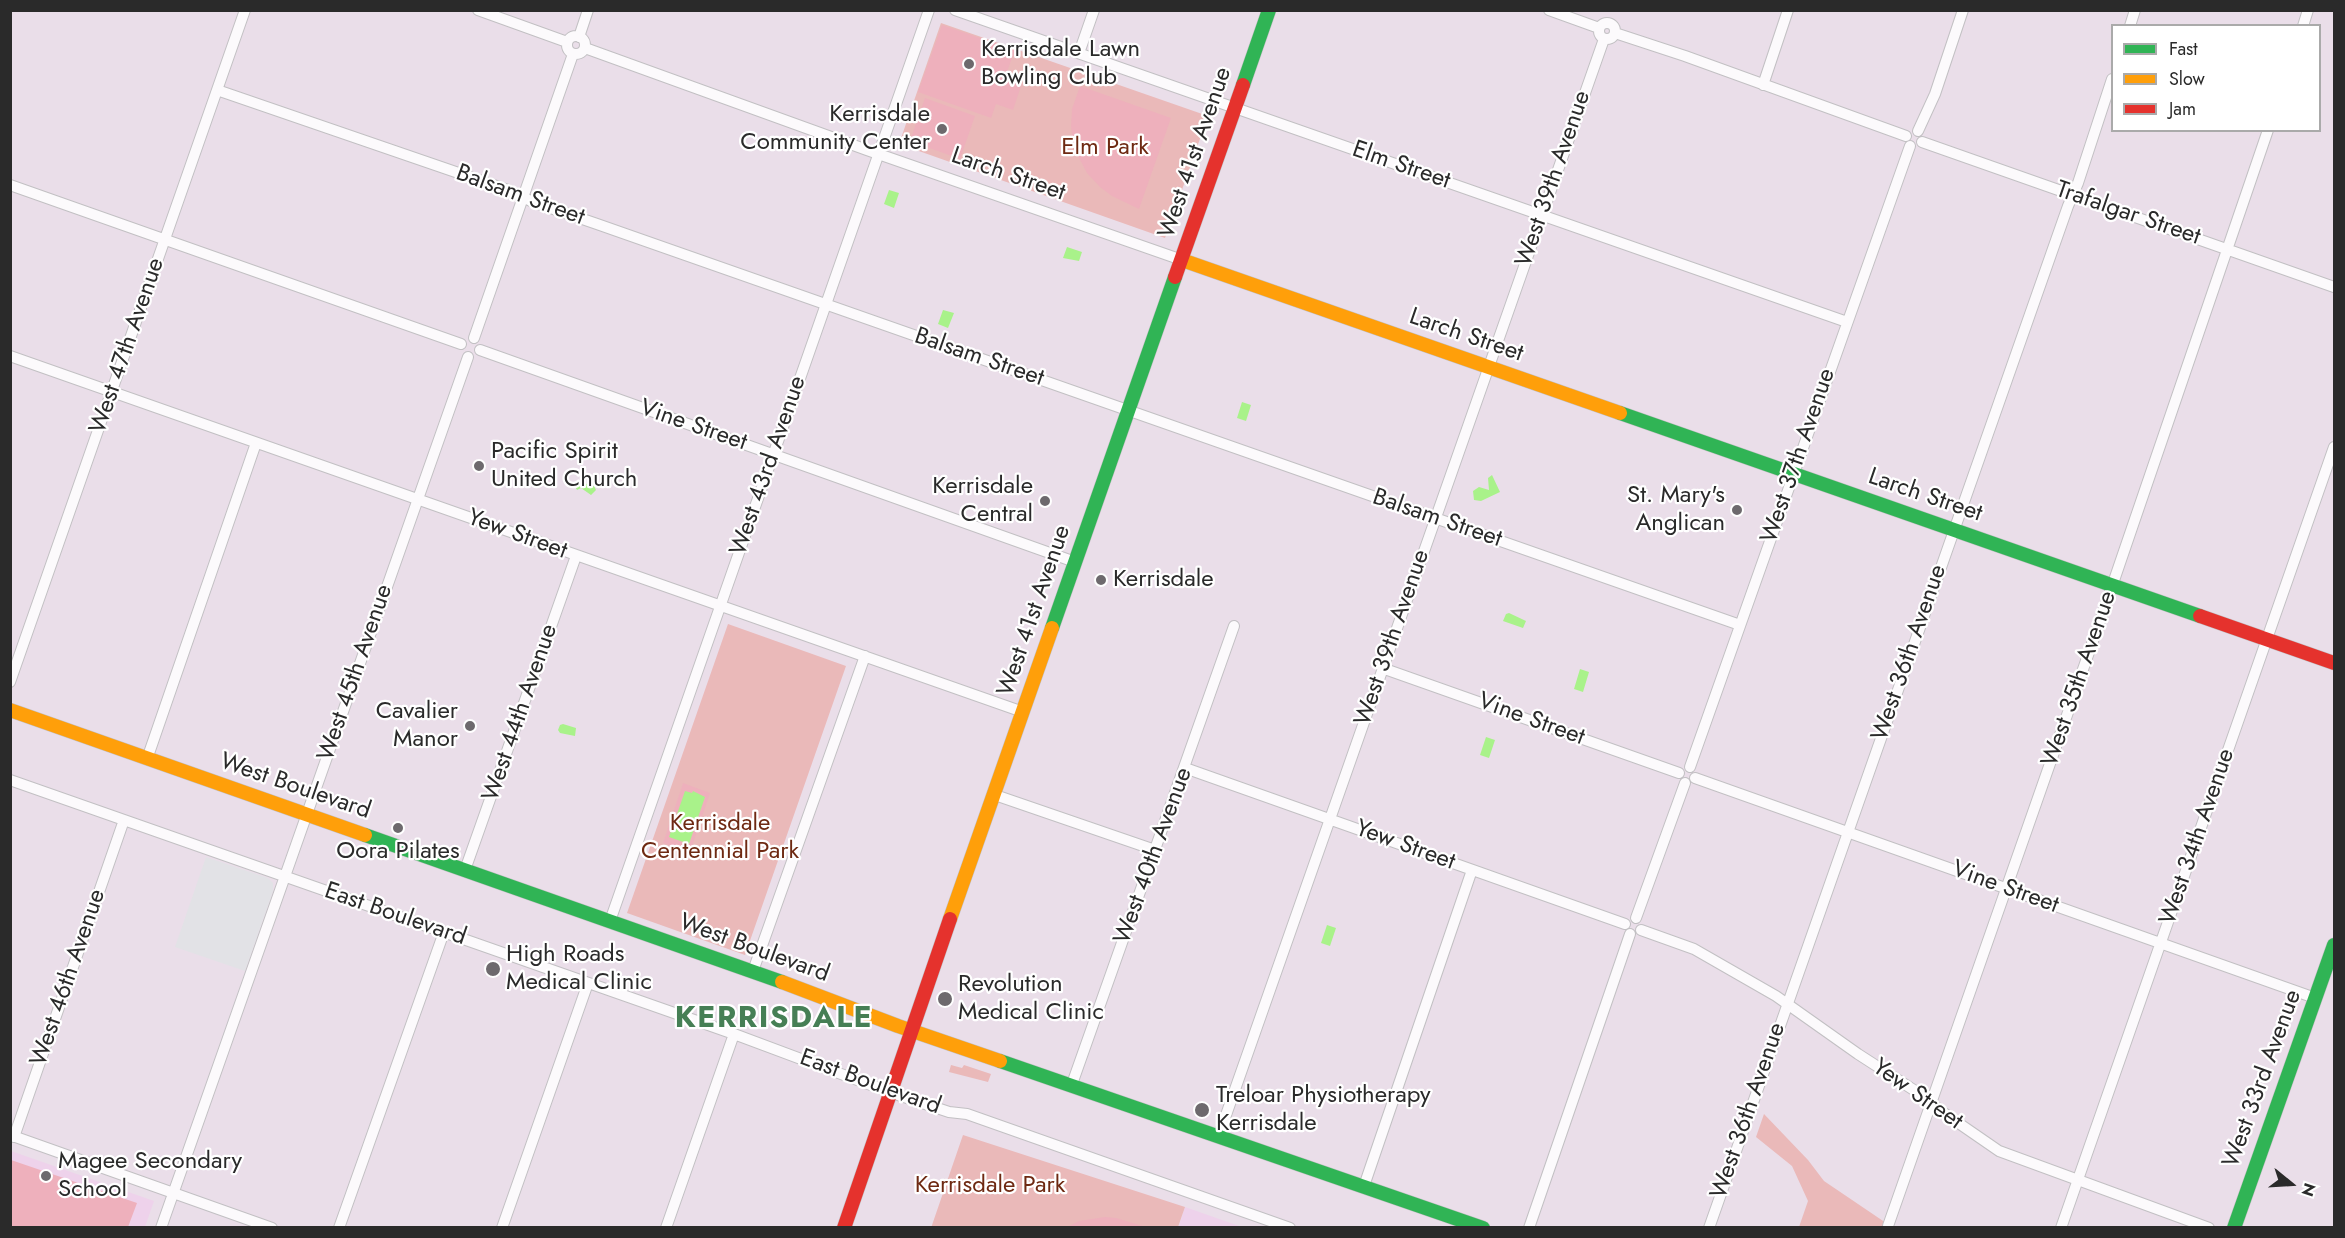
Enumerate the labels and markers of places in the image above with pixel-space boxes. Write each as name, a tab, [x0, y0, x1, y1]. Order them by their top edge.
place label: Kerrisdale Lawn Bowling Club	[981, 36, 1140, 92]
marker: Kerrisdale Lawn Bowling Club	[962, 57, 976, 71]
place label: Kerrisdale Community Center	[740, 101, 930, 157]
marker: Kerrisdale Community Center	[935, 122, 949, 136]
place label: Pacific Spirit United Church	[491, 438, 637, 494]
marker: Pacific Spirit United Church	[472, 459, 486, 473]
place label: Kerrisdale Central	[932, 473, 1033, 529]
place label: St. Mary's Anglican	[1627, 482, 1725, 538]
marker: Kerrisdale Central	[1038, 494, 1052, 508]
marker: St. Mary's Anglican	[1730, 503, 1744, 517]
place label: Kerrisdale	[1113, 566, 1214, 594]
marker: Kerrisdale	[1094, 573, 1108, 587]
place label: Cavalier Manor	[376, 698, 458, 754]
marker: Cavalier Manor	[463, 719, 477, 733]
marker: Oora Pilates	[391, 821, 405, 835]
place label: Oora Pilates	[336, 838, 460, 866]
place label: High Roads Medical Clinic	[506, 941, 652, 997]
marker: High Roads Medical Clinic	[484, 960, 502, 978]
place label: Revolution Medical Clinic	[958, 971, 1104, 1027]
marker: Revolution Medical Clinic	[936, 990, 954, 1008]
place label: Treloar Physiotherapy Kerrisdale	[1216, 1082, 1431, 1138]
marker: Treloar Physiotherapy Kerrisdale	[1193, 1101, 1211, 1119]
place label: Magee Secondary School	[58, 1148, 242, 1204]
marker: Magee Secondary School	[39, 1169, 53, 1183]

